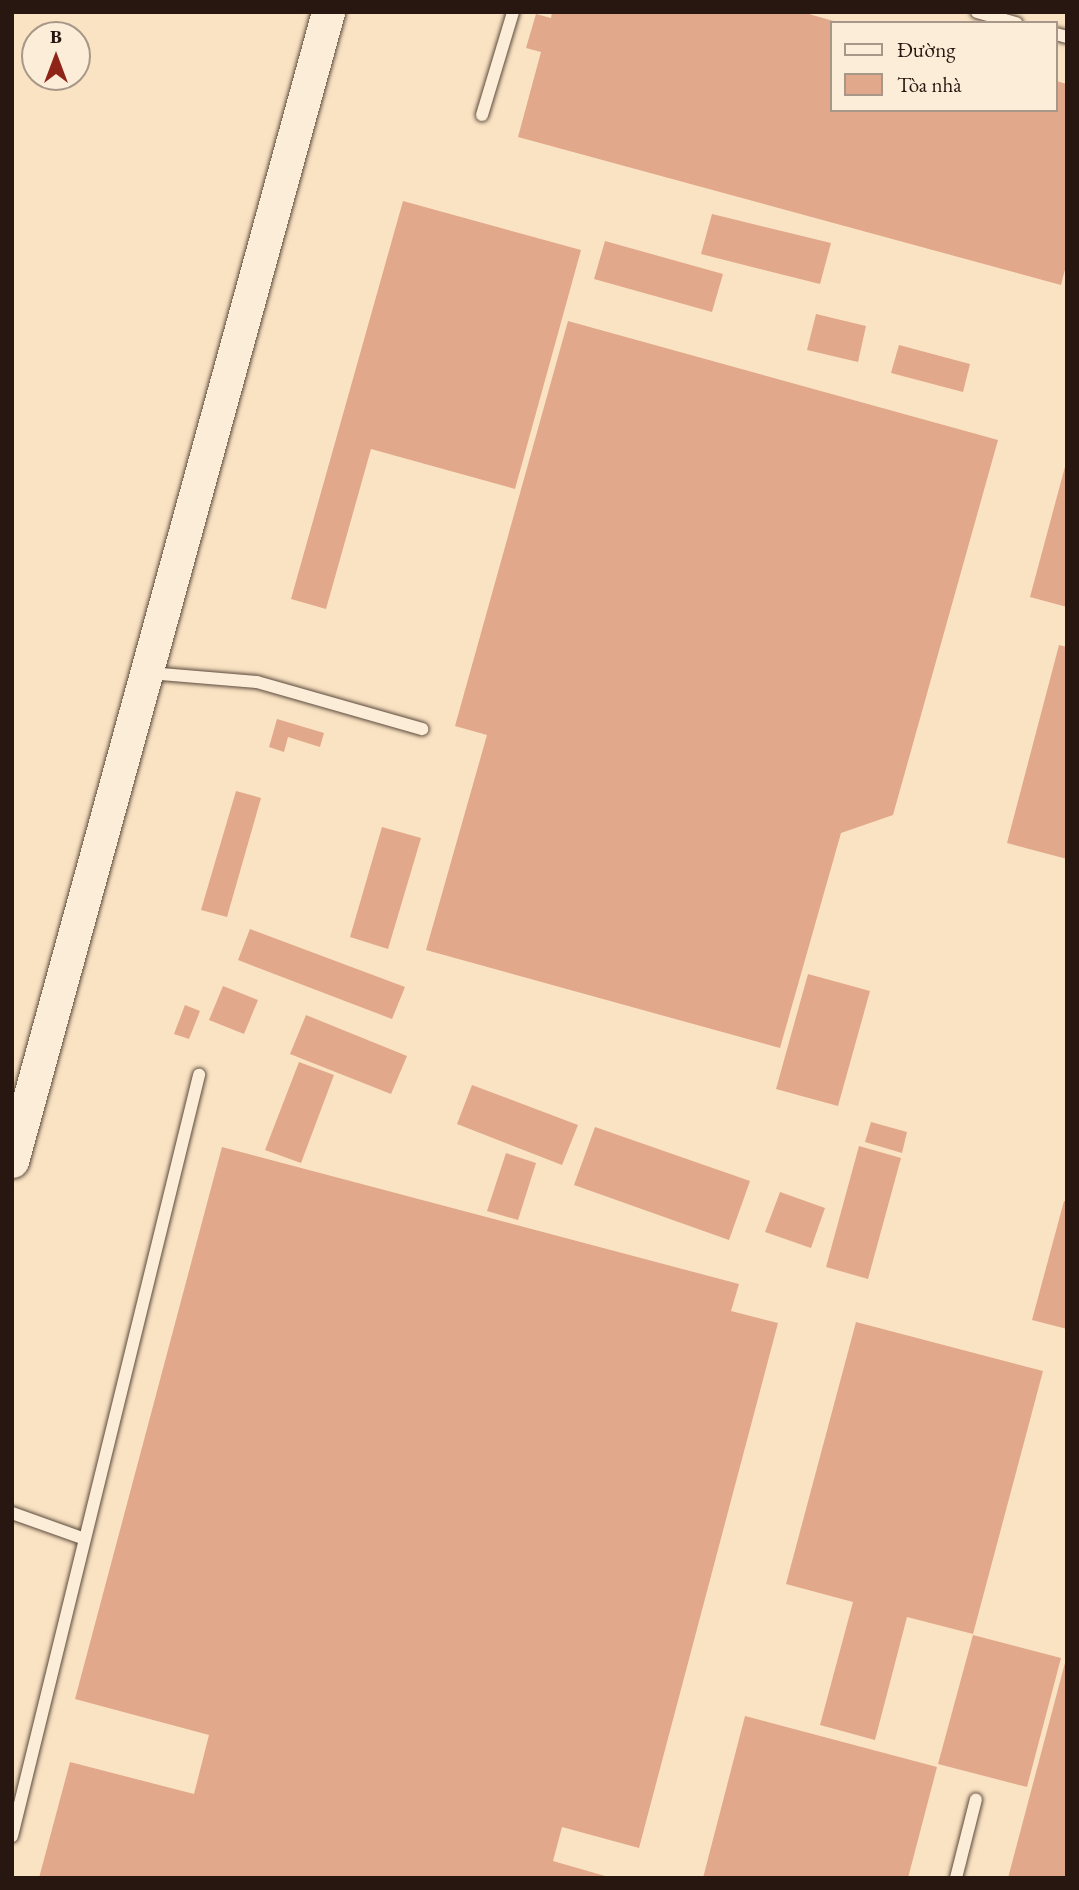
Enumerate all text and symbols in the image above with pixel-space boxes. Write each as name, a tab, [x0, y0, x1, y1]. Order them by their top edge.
north arrow	[21, 21, 91, 91]
legend	[830, 21, 1058, 112]
text: B	[50, 24, 62, 49]
text: Đường	[897, 36, 955, 63]
text: Tòa nhà	[897, 71, 962, 98]

